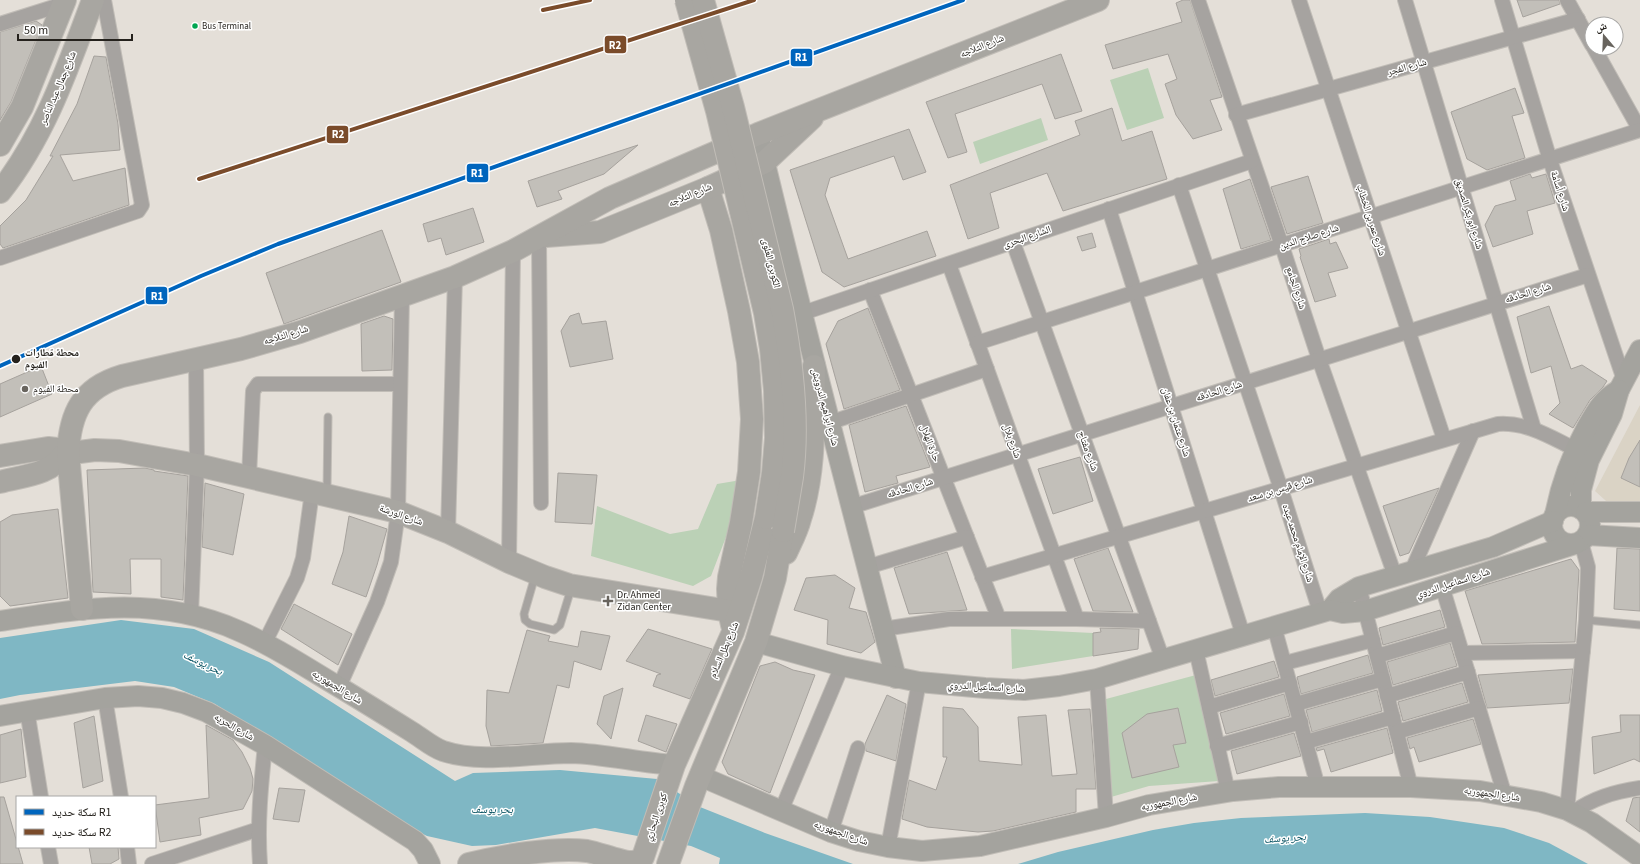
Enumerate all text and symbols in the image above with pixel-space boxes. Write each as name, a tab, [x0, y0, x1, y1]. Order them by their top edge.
scale bar	[18, 16, 132, 42]
north arrow	[1584, 16, 1624, 56]
text: ش	[1593, 18, 1609, 36]
place label: Bus Terminal	[202, 20, 251, 33]
marker: Bus Terminal	[190, 21, 200, 31]
text: 50 m	[24, 22, 48, 39]
street label: شارع الثلاجه	[958, 31, 1006, 61]
line badge: R2	[604, 35, 627, 54]
text: R2	[609, 38, 621, 53]
line badge: R1	[790, 48, 813, 67]
street label: شارع جمال عبد الناصر	[36, 49, 80, 128]
text: R1	[795, 50, 807, 65]
street label: شارع الفجر	[1385, 55, 1429, 80]
line badge: R2	[326, 125, 349, 144]
text: R2	[332, 127, 344, 142]
line badge: R1	[466, 163, 489, 183]
text: R1	[471, 166, 483, 181]
street label: شارع أسامة	[1547, 169, 1573, 213]
street label: شارع ابو بكر الصديق	[1452, 177, 1486, 251]
street label: شارع الثلاجه	[666, 179, 714, 210]
street label: شارع عمر بن الخطاب	[1353, 182, 1389, 258]
street label: شارع صلاح الدين	[1277, 221, 1341, 253]
street label: الشارع البحرى	[1001, 222, 1053, 252]
street label: الكوبرى العلوى	[758, 237, 784, 289]
street label: شارع الجامع	[1283, 265, 1310, 311]
street label: شارع الحادقه	[1503, 279, 1553, 307]
line badge: R1	[145, 286, 168, 305]
text: R1	[151, 289, 163, 304]
street label: شارع الثلاجه	[262, 321, 310, 348]
place label: محطة قطارات الفيوم	[25, 346, 79, 372]
marker: محطة قطارات الفيوم	[10, 353, 22, 365]
street label: شارع ابراهيم الدرويش	[808, 367, 842, 448]
street label: شارع الحادقه	[1194, 377, 1244, 405]
place label: محطة الفيوم	[33, 382, 79, 396]
marker: محطة الفيوم	[20, 384, 30, 394]
street label: شارع عثمان بن عفان	[1158, 386, 1194, 459]
street label: حارة الهلال	[916, 422, 944, 464]
street label: شارع بلال	[999, 422, 1025, 461]
street label: شارع مفتاح	[1074, 429, 1102, 473]
street label: شارع قيس بن سعد	[1246, 472, 1315, 505]
street label: شارع الحادقه	[885, 474, 935, 502]
street label: شارع الورشة	[377, 501, 425, 529]
street label: شارع الإمام محمد عبده	[1279, 502, 1317, 584]
street label: شارع اسماعيل الدروي	[1414, 564, 1492, 602]
place label: Dr. Ahmed Zidan Center	[617, 588, 671, 614]
marker: Dr. Ahmed Zidan Center	[602, 595, 614, 607]
street label: شارع بطل السلام	[706, 619, 742, 680]
water label: بحر يوسف	[181, 647, 226, 679]
street label: شارع الجمهوريه	[309, 666, 365, 708]
street label: شارع اسماعيل الدروي	[947, 678, 1025, 697]
street label: شارع الحريه	[211, 710, 257, 744]
street label: شارع الجمهوريه	[1463, 783, 1521, 805]
street label: شارع الجمهوريه	[1140, 790, 1199, 814]
street label: كوبرى البحاري	[641, 791, 671, 843]
legend	[16, 796, 156, 848]
water label: بحر يوسف	[471, 802, 514, 817]
text: سكة حديد R1	[52, 804, 112, 821]
street label: شارع الجمهوريه	[812, 817, 870, 849]
text: سكة حديد R2	[52, 824, 112, 841]
water label: بحر يوسف	[1263, 829, 1308, 847]

